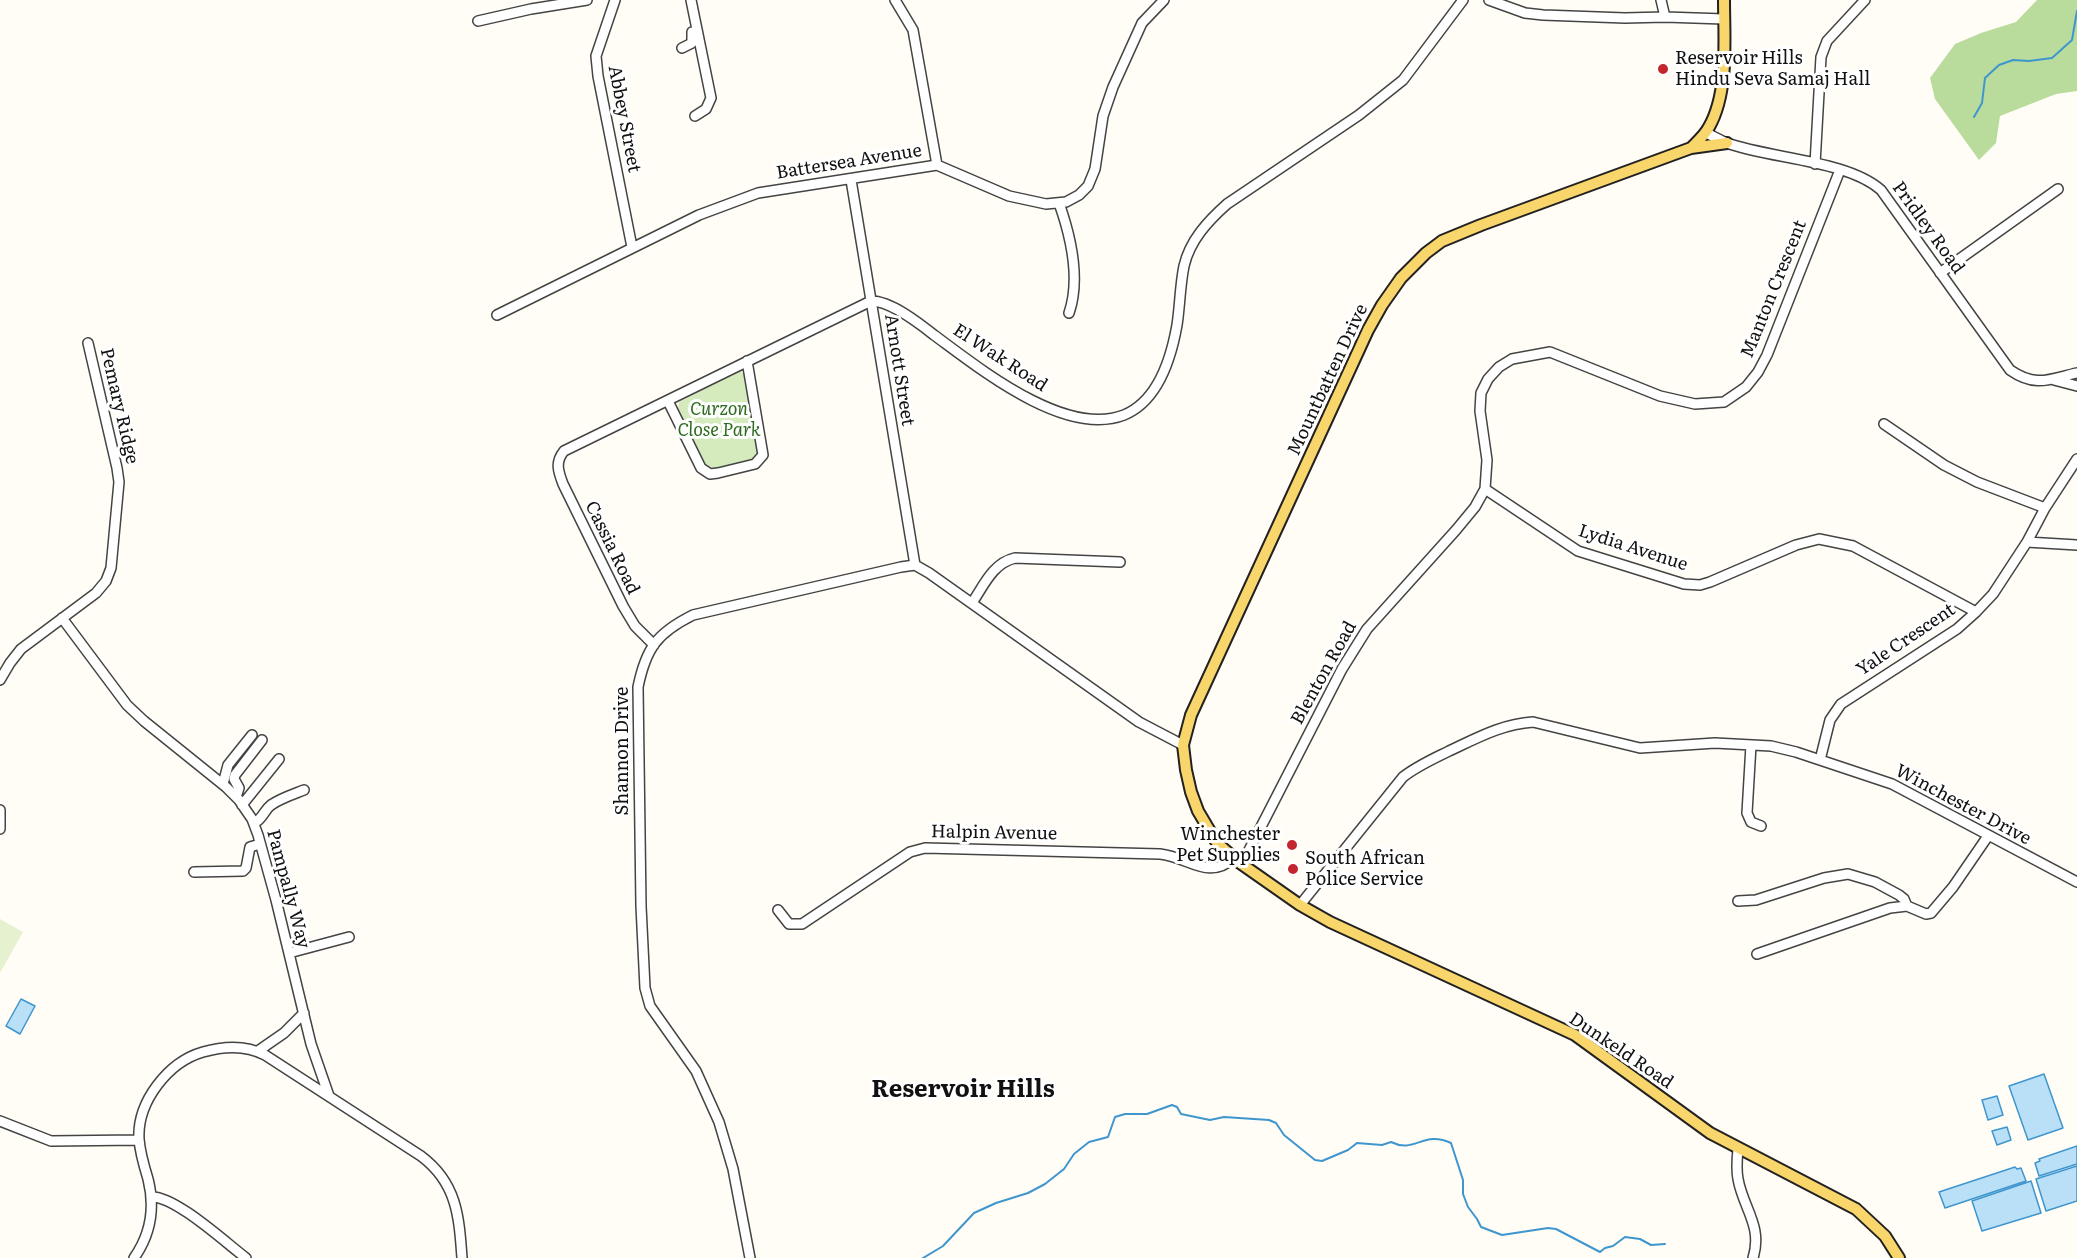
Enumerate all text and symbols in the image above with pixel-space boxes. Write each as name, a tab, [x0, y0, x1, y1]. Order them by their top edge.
place label: Reservoir Hills Hindu Seva Samaj Hall	[1675, 48, 1870, 90]
marker: Reservoir Hills Hindu Seva Samaj Hall	[1656, 62, 1670, 76]
street label: Abbey Street	[603, 64, 645, 174]
street label: Battersea Avenue	[775, 140, 923, 184]
street label: Pridley Road	[1887, 178, 1969, 278]
street label: Manton Crescent	[1737, 217, 1811, 361]
street label: Mountbatten Drive	[1283, 301, 1373, 459]
street label: Arnott Street	[879, 312, 919, 428]
street label: El Wak Road	[949, 319, 1051, 397]
street label: Pemary Ridge	[95, 346, 143, 466]
park label: Curzon Close Park	[677, 399, 761, 442]
street label: Cassia Road	[580, 498, 644, 598]
street label: Lydia Avenue	[1576, 520, 1690, 576]
street label: Yale Crescent	[1853, 599, 1959, 681]
street label: Blenton Road	[1287, 617, 1361, 729]
street label: Shannon Drive	[612, 687, 634, 815]
street label: Winchester Drive	[1891, 760, 2035, 850]
street label: Halpin Avenue	[931, 821, 1057, 845]
place label: Winchester Pet Supplies	[1176, 824, 1280, 866]
street label: Pampally Way	[262, 827, 314, 951]
marker: Winchester Pet Supplies	[1285, 838, 1299, 852]
place label: South African Police Service	[1305, 848, 1425, 890]
marker: South African Police Service	[1286, 862, 1300, 876]
street label: Dunkeld Road	[1565, 1008, 1677, 1094]
district label: Reservoir Hills	[871, 1076, 1055, 1104]

